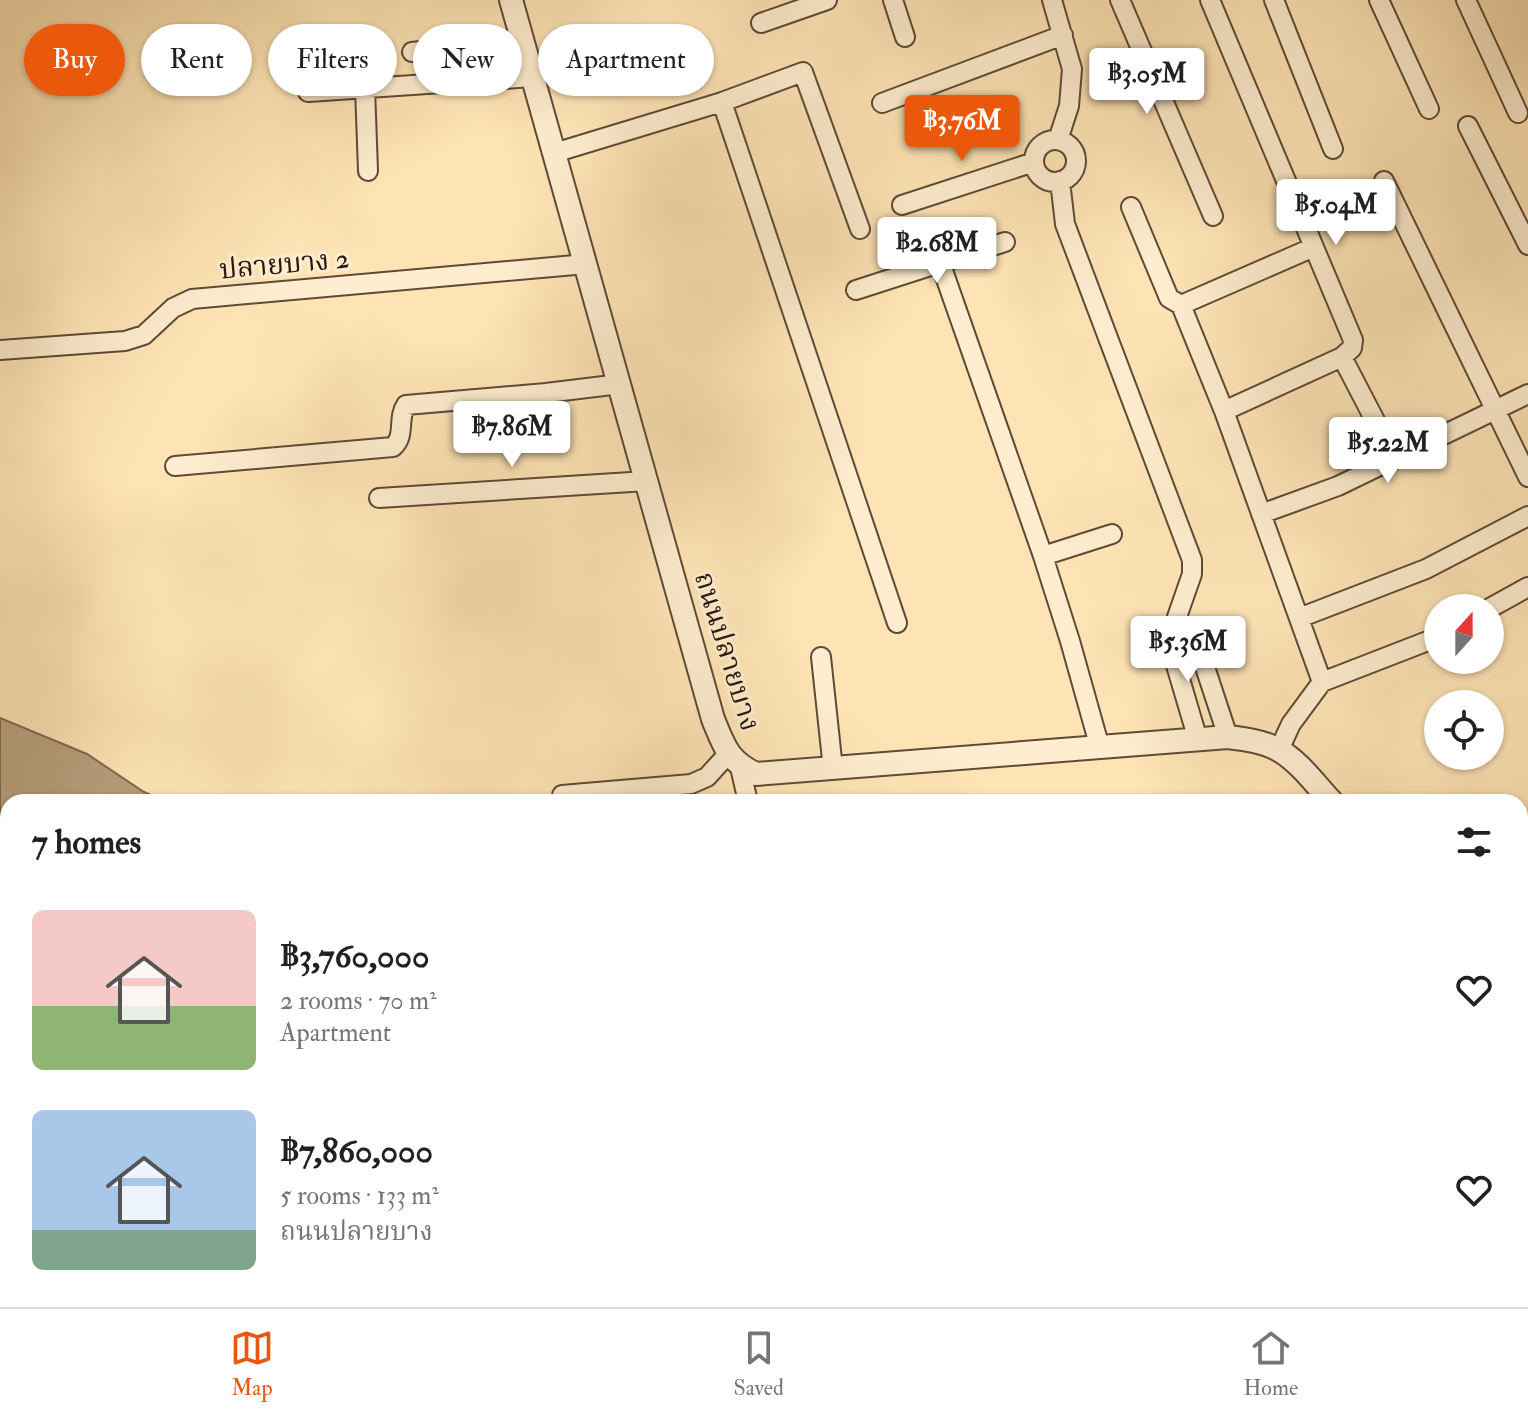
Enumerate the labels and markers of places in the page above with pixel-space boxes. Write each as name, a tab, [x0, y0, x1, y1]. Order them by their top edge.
pin: ฿3.05M	[1082, 48, 1212, 116]
pin: ฿3.76M	[897, 95, 1027, 163]
pin: ฿5.04M	[1271, 179, 1401, 247]
pin: ฿2.68M	[872, 217, 1002, 285]
pin: ฿7.86M	[447, 401, 577, 469]
pin: ฿5.22M	[1323, 417, 1453, 485]
pin: ฿5.36M	[1123, 616, 1253, 684]

